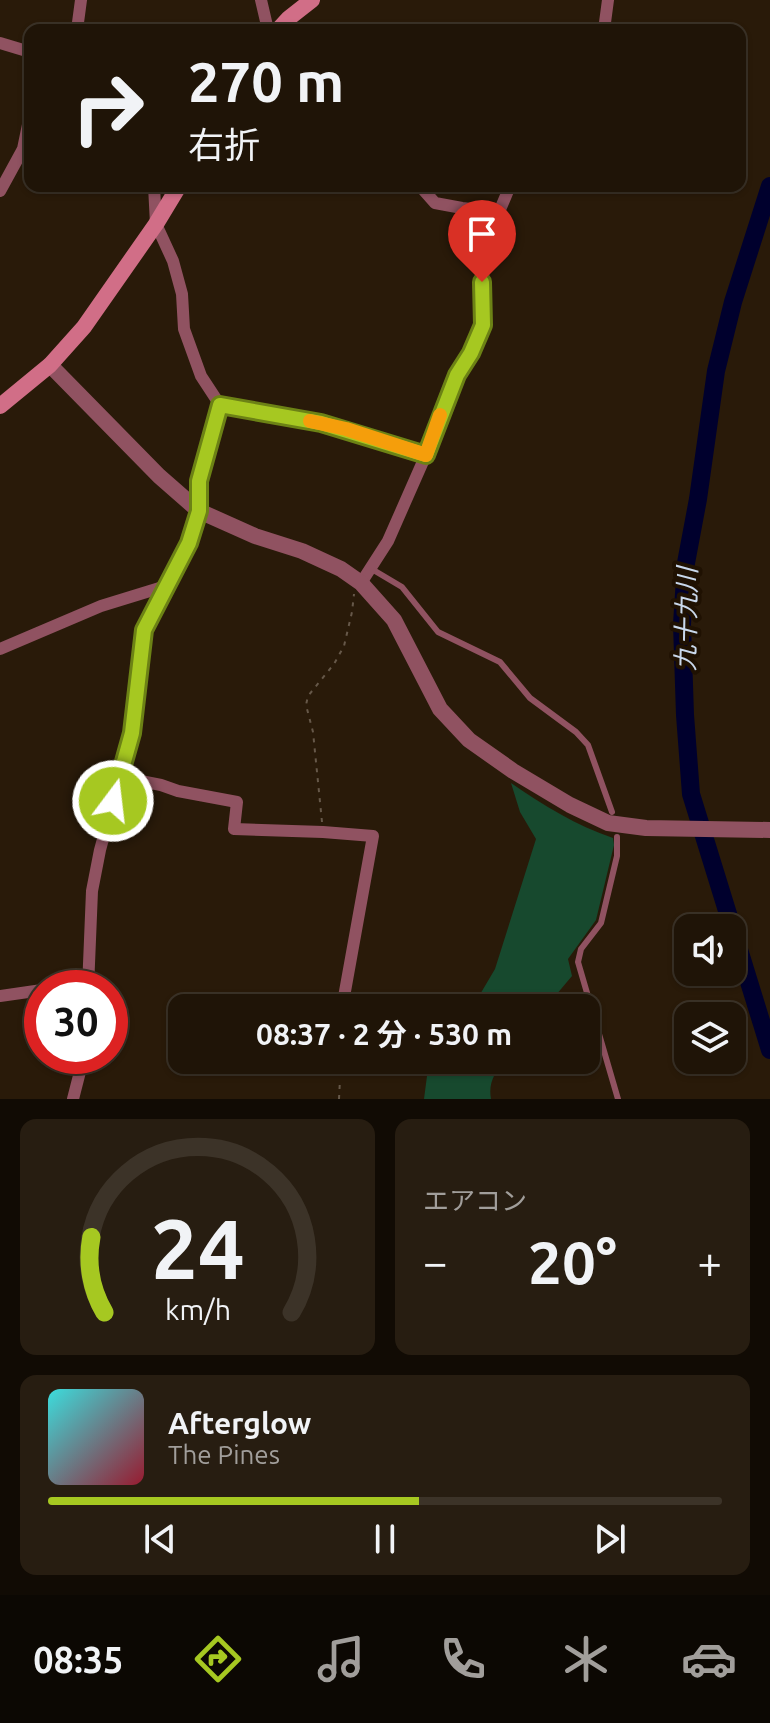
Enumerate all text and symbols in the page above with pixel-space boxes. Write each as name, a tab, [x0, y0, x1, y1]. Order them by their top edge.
text: 270 m	[188, 50, 344, 113]
icon: right	[56, 56, 160, 160]
text: 右折	[188, 124, 260, 165]
pin	[448, 200, 516, 282]
icon: arrive	[460, 212, 504, 256]
water label: 九十九川	[671, 564, 701, 671]
position arrow	[71, 759, 155, 843]
map controls	[674, 914, 746, 1074]
button: sound	[674, 914, 746, 986]
speed limit sign: 30	[24, 970, 128, 1074]
button: layers	[674, 1002, 746, 1074]
text: 08:37 · 2 分 · 530 m	[256, 1017, 512, 1051]
text: エアコン	[423, 1186, 527, 1215]
text: 24	[151, 1201, 244, 1295]
text: 20°	[528, 1228, 617, 1295]
text: −	[423, 1237, 448, 1286]
text: +	[697, 1237, 722, 1286]
text: km/h	[165, 1293, 231, 1325]
text: Afterglow	[168, 1406, 311, 1440]
text: The Pines	[168, 1440, 280, 1469]
icon: previous	[138, 1517, 182, 1561]
icon: pause	[363, 1517, 407, 1561]
icon: next	[588, 1517, 632, 1561]
icon: directions	[190, 1631, 246, 1687]
icon: music	[313, 1631, 369, 1687]
icon: phone	[435, 1631, 491, 1687]
icon: climate	[558, 1631, 614, 1687]
icon: car	[681, 1631, 737, 1687]
text: 08:35	[33, 1639, 123, 1680]

